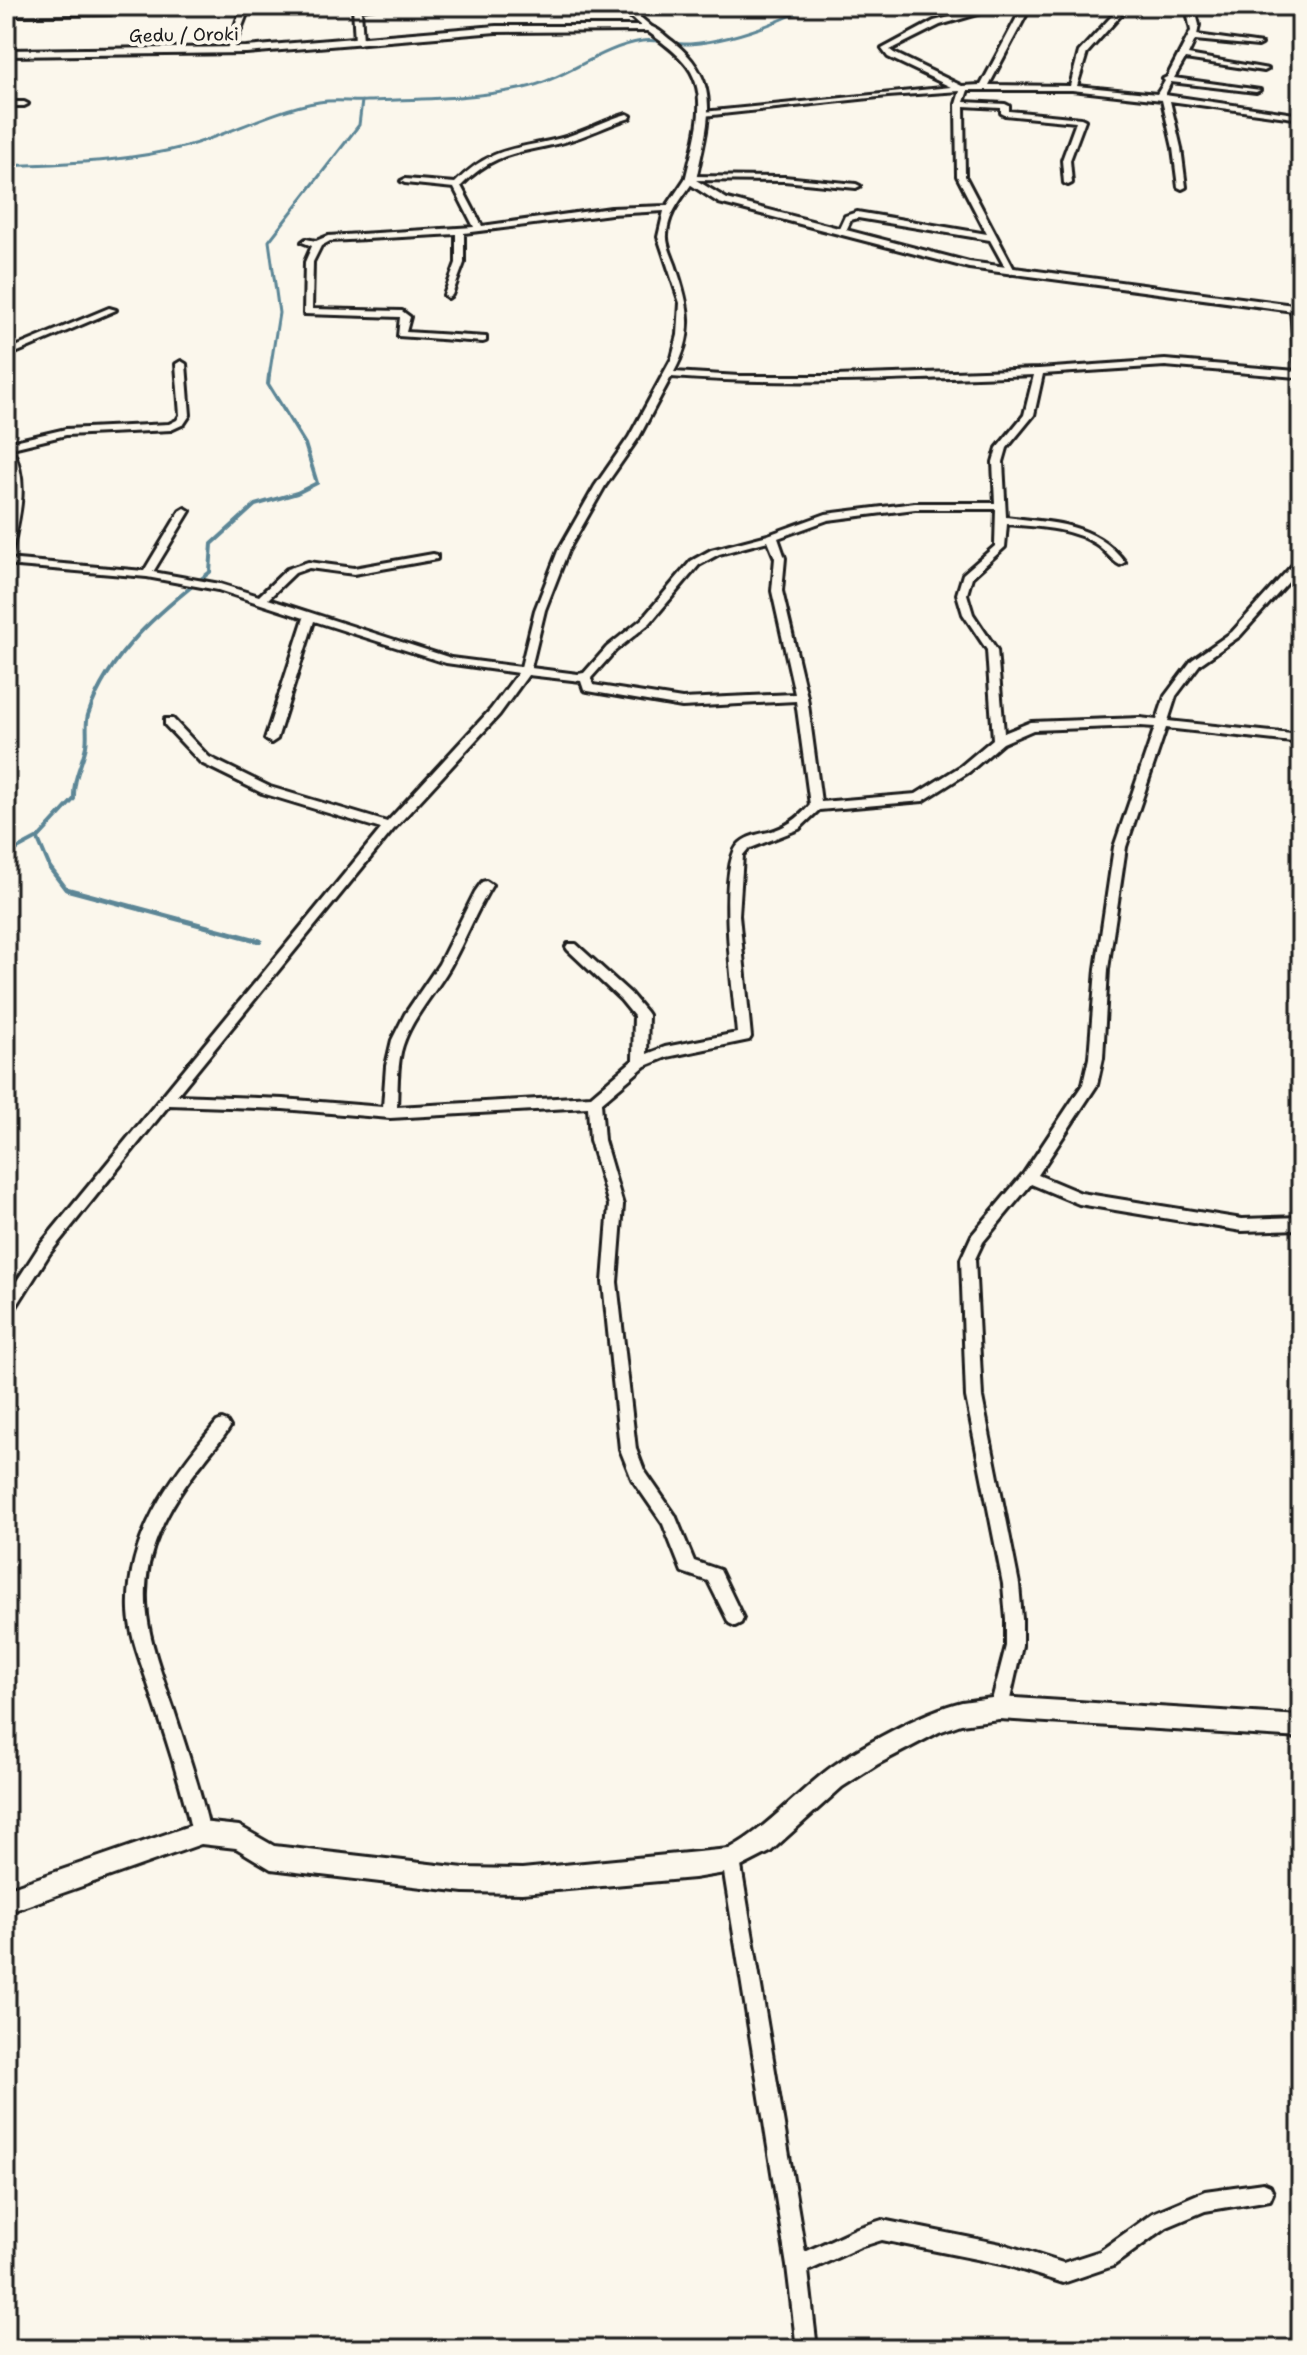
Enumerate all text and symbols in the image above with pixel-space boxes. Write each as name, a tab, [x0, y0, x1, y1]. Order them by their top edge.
street label: Gedu / Oroki	[129, 22, 239, 48]

